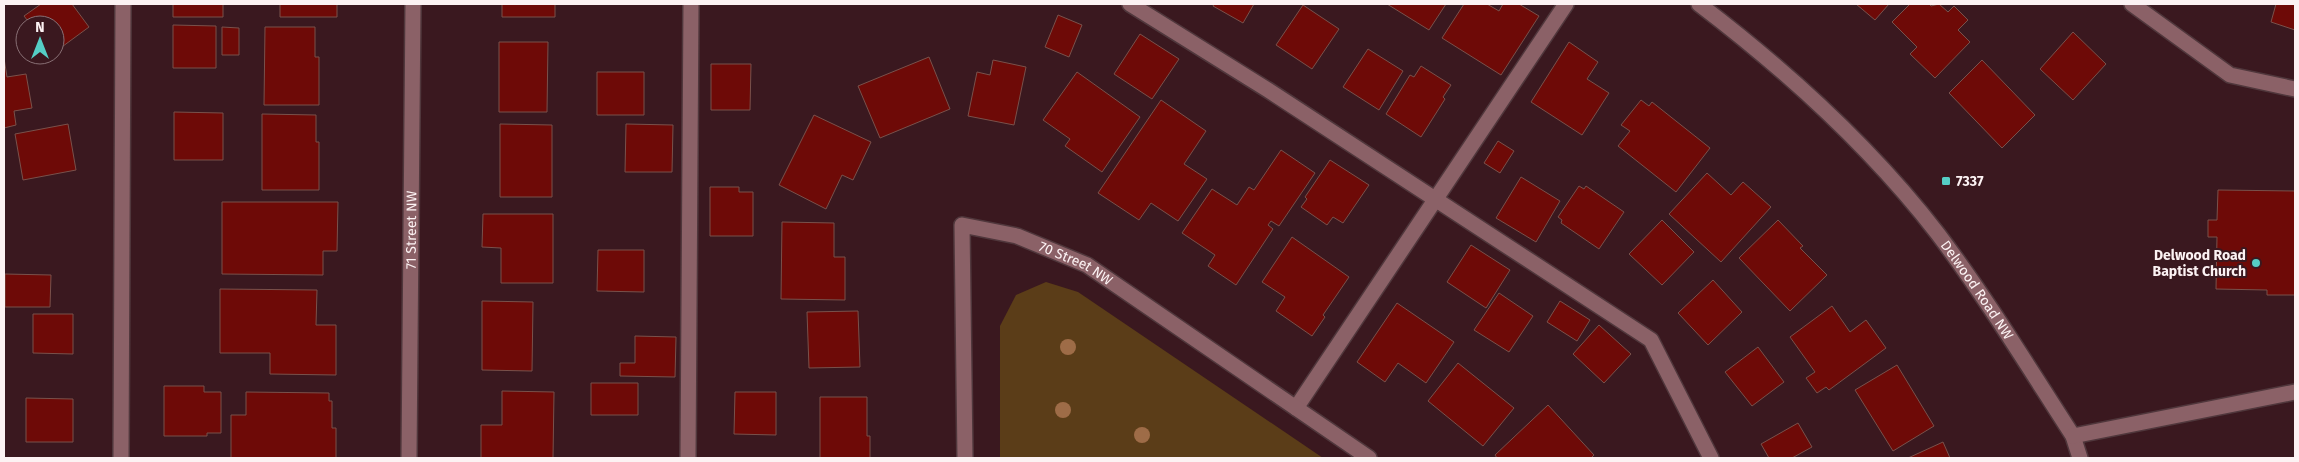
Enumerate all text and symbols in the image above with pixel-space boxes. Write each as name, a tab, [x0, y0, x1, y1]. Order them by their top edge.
north arrow	[15, 15, 65, 65]
text: N	[35, 19, 45, 36]
place label: 7337	[1956, 173, 1984, 190]
marker: 7337	[1940, 175, 1952, 187]
street label: 71 Street NW	[402, 190, 420, 269]
street label: Delwood Road NW	[1937, 237, 2017, 343]
street label: 70 Street NW	[1037, 238, 1116, 289]
place label: Delwood Road Baptist Church	[2153, 247, 2246, 280]
marker: Delwood Road Baptist Church	[2250, 257, 2262, 269]

